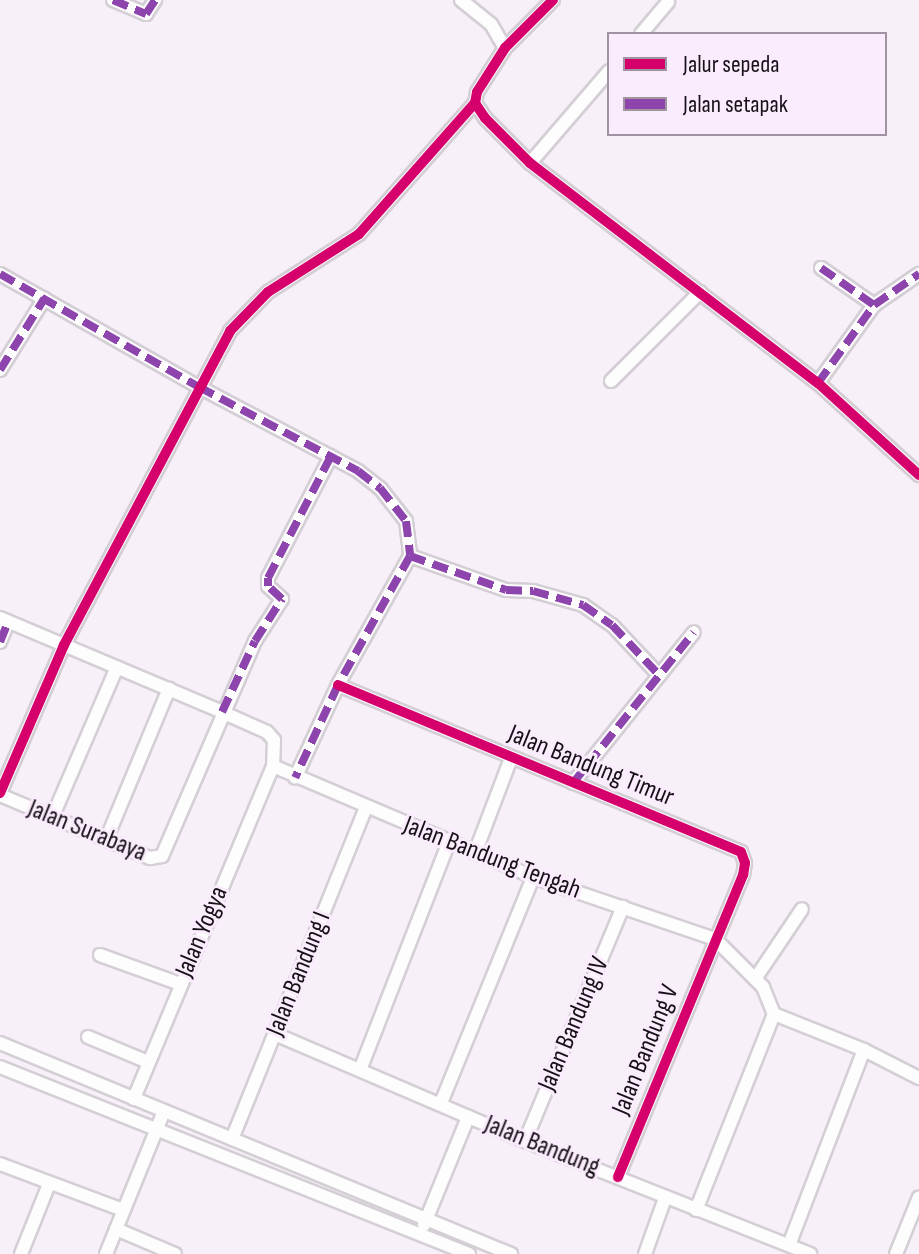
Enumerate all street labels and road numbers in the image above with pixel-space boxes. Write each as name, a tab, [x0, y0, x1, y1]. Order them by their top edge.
street label: Jalan Bandung Timur	[504, 719, 678, 813]
street label: Jalan Surabaya	[23, 793, 151, 869]
street label: Jalan Bandung Tengah	[399, 810, 585, 906]
street label: Jalan Yogya	[169, 882, 235, 982]
street label: Jalan Bandung I	[260, 908, 338, 1040]
street label: Jalan Bandung IV	[532, 952, 616, 1096]
street label: Jalan Bandung V	[606, 981, 686, 1119]
street label: Jalan Bandung	[480, 1109, 604, 1183]

